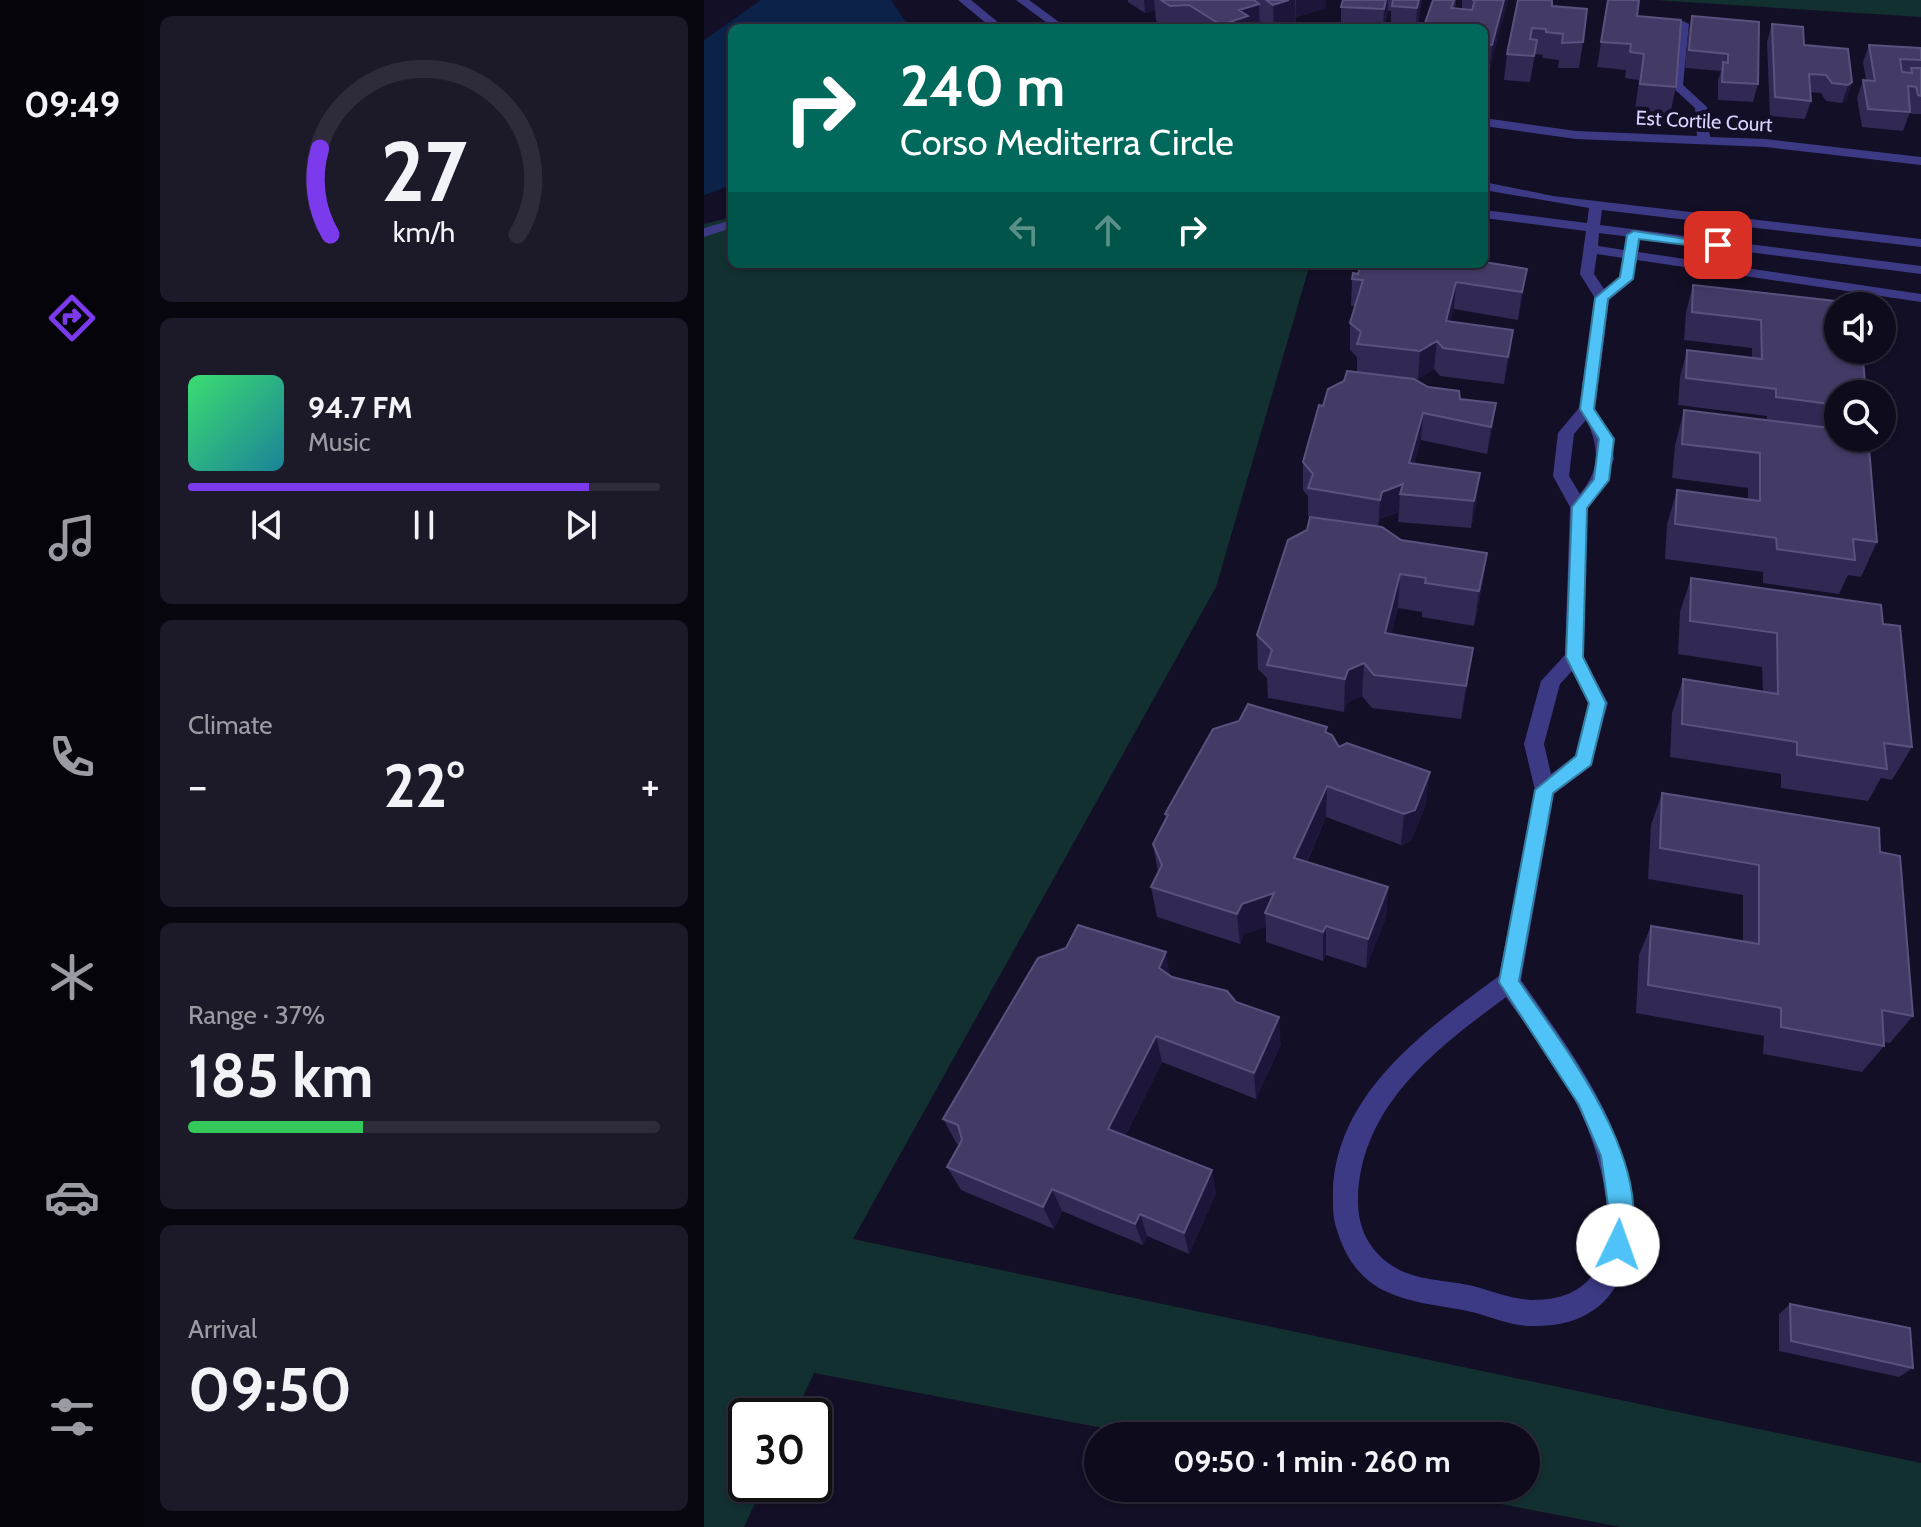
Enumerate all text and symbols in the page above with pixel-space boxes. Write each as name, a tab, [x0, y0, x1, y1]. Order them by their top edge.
text: 240 m	[900, 52, 1065, 120]
icon: right	[768, 56, 872, 160]
text: 09:49	[24, 82, 120, 126]
street label: Est Cortile Court	[1635, 105, 1773, 137]
text: Corso Mediterra Circle	[900, 120, 1234, 164]
text: 27	[381, 121, 467, 222]
icon: left	[1002, 208, 1046, 252]
icon: ahead	[1086, 208, 1130, 252]
icon: right	[1170, 208, 1214, 252]
pin	[1684, 211, 1752, 279]
text: km/h	[393, 214, 455, 249]
icon: arrive	[1696, 223, 1740, 267]
icon: directions	[44, 290, 100, 346]
map controls	[1824, 292, 1896, 452]
button: sound	[1824, 292, 1896, 364]
button: search	[1824, 380, 1896, 452]
text: 94.7 FM	[308, 389, 412, 426]
text: Music	[308, 426, 371, 458]
icon: previous	[245, 503, 289, 547]
icon: pause	[402, 503, 446, 547]
icon: next	[559, 503, 603, 547]
icon: music	[44, 510, 100, 566]
text: Climate	[188, 709, 273, 741]
icon: phone	[44, 729, 100, 785]
text: 22°	[384, 749, 464, 822]
text: −	[188, 759, 207, 812]
text: +	[641, 759, 660, 812]
icon: climate	[44, 949, 100, 1005]
text: Range · 37%	[188, 999, 325, 1031]
text: 185 km	[188, 1039, 373, 1112]
icon: car	[44, 1169, 100, 1225]
position arrow	[1576, 1203, 1660, 1287]
text: Arrival	[188, 1313, 257, 1345]
text: 09:50	[188, 1353, 352, 1426]
icon: filters	[44, 1389, 100, 1445]
speed limit sign: 30	[728, 1398, 832, 1502]
text: 09:50 · 1 min · 260 m	[1173, 1443, 1451, 1480]

